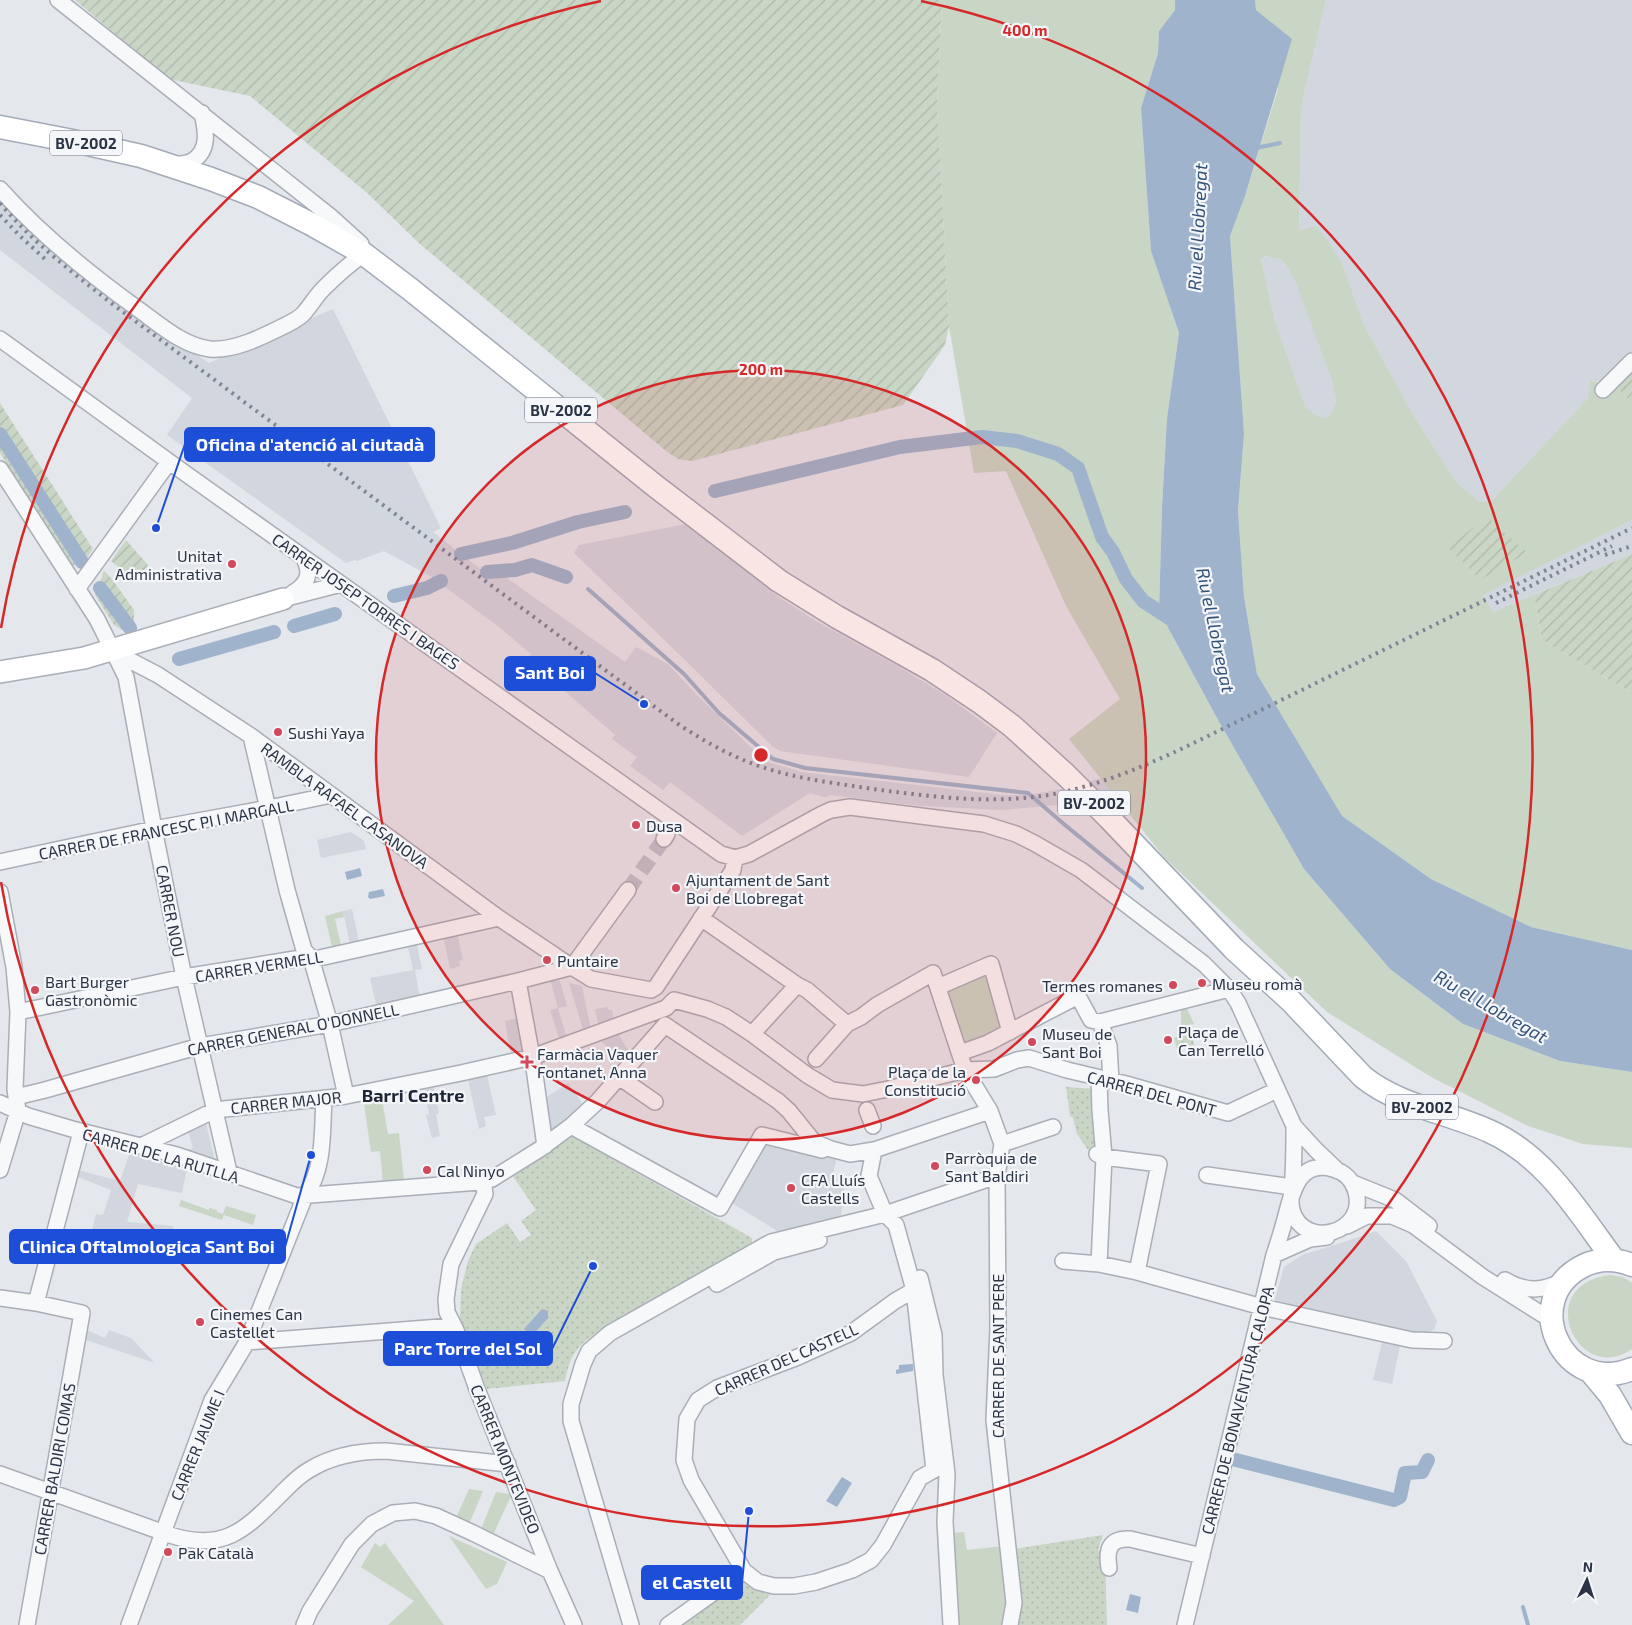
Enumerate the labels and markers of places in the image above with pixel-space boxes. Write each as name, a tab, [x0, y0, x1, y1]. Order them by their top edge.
callout: Oficina d'atenció al ciutadà	[185, 428, 434, 461]
place label: Unitat Administrativa	[115, 546, 222, 583]
marker: Unitat Administrativa	[226, 558, 238, 570]
callout: Sant Boi	[505, 657, 595, 690]
place label: Sushi Yaya	[288, 723, 365, 742]
marker: Sushi Yaya	[272, 726, 284, 738]
centre of rings	[752, 746, 770, 764]
place label: Dusa	[646, 816, 683, 835]
marker: Dusa	[630, 819, 642, 831]
place label: Ajuntament de Sant Boi de Llobregat	[686, 870, 829, 907]
marker: Ajuntament de Sant Boi de Llobregat	[670, 882, 682, 894]
place label: Puntaire	[557, 951, 619, 970]
marker: Puntaire	[541, 954, 553, 966]
place label: Bart Burger Gastronòmic	[45, 972, 138, 1009]
place label: Museu romà	[1212, 974, 1303, 993]
place label: Termes romanes	[1042, 976, 1163, 995]
marker: Museu romà	[1196, 977, 1208, 989]
marker: Termes romanes	[1167, 979, 1179, 991]
marker: Bart Burger Gastronòmic	[29, 984, 41, 996]
place label: Plaça de Can Terrelló	[1178, 1022, 1264, 1059]
place label: Museu de Sant Boi	[1042, 1024, 1112, 1061]
marker: Plaça de Can Terrelló	[1162, 1034, 1174, 1046]
marker: Museu de Sant Boi	[1026, 1036, 1038, 1048]
place label: Farmàcia Vaquer Fontanet, Anna	[537, 1044, 659, 1081]
marker: Farmàcia Vaquer Fontanet, Anna	[521, 1056, 533, 1068]
place label: Plaça de la Constitució	[884, 1062, 966, 1099]
marker: Plaça de la Constitució	[970, 1074, 982, 1086]
place label: Parròquia de Sant Baldiri	[945, 1148, 1037, 1185]
marker: Parròquia de Sant Baldiri	[929, 1160, 941, 1172]
place label: Cal Ninyo	[437, 1161, 505, 1180]
marker: Cal Ninyo	[421, 1164, 433, 1176]
place label: CFA Lluís Castells	[801, 1170, 865, 1207]
marker: CFA Lluís Castells	[785, 1182, 797, 1194]
callout: Clinica Oftalmologica Sant Boi	[10, 1230, 285, 1263]
place label: Cinemes Can Castellet	[210, 1304, 302, 1341]
marker: Cinemes Can Castellet	[194, 1316, 206, 1328]
callout: Parc Torre del Sol	[384, 1332, 552, 1365]
place label: Pak Català	[178, 1543, 254, 1562]
marker: Pak Català	[162, 1546, 174, 1558]
callout: el Castell	[642, 1566, 742, 1599]

